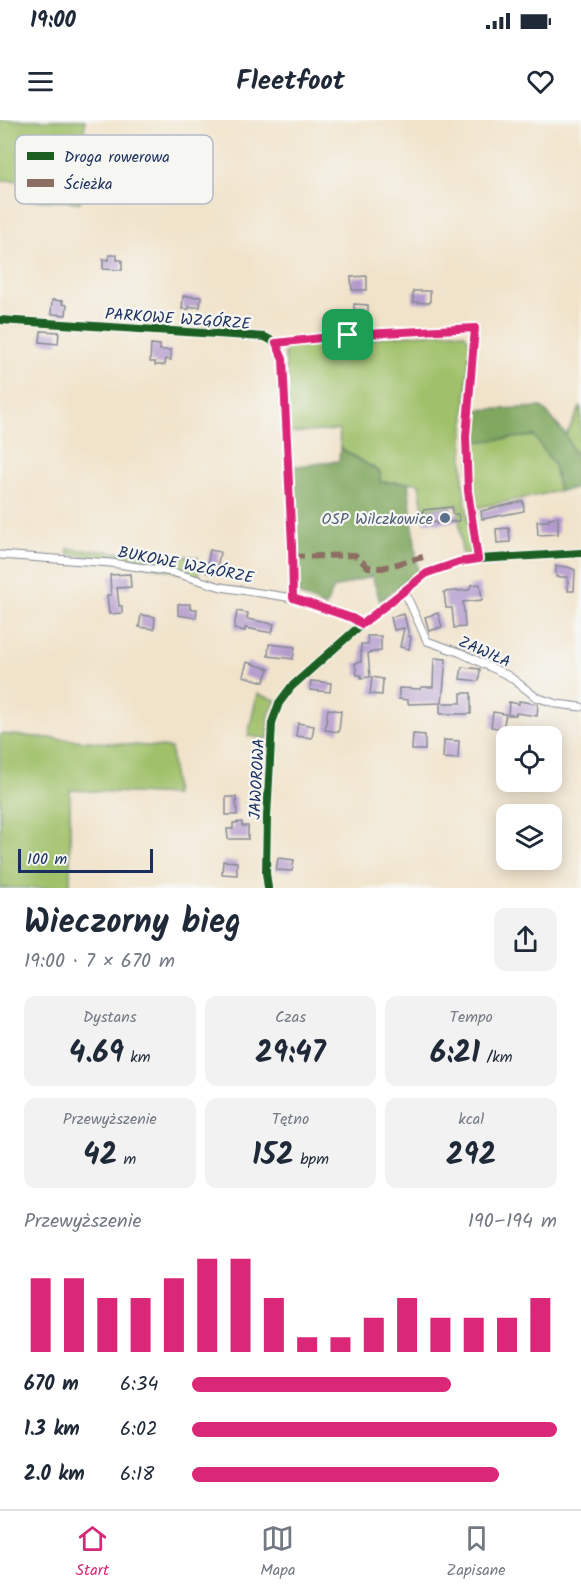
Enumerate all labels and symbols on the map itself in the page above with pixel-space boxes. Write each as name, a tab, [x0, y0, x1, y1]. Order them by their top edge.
legend	[15, 135, 213, 204]
text: Droga rowerowa	[64, 145, 170, 170]
text: Ścieżka	[64, 172, 112, 197]
street label: PARKOWE WZGÓRZE	[104, 302, 252, 337]
pin	[322, 309, 373, 360]
place label: OSP Wilczkowice	[322, 507, 433, 532]
marker: OSP Wilczkowice	[438, 511, 452, 525]
street label: BUKOWE WZGÓRZE	[116, 540, 256, 591]
street label: ZAWIŁA	[454, 630, 515, 675]
street label: JAWOROWA	[243, 738, 272, 820]
scale bar	[18, 846, 153, 874]

